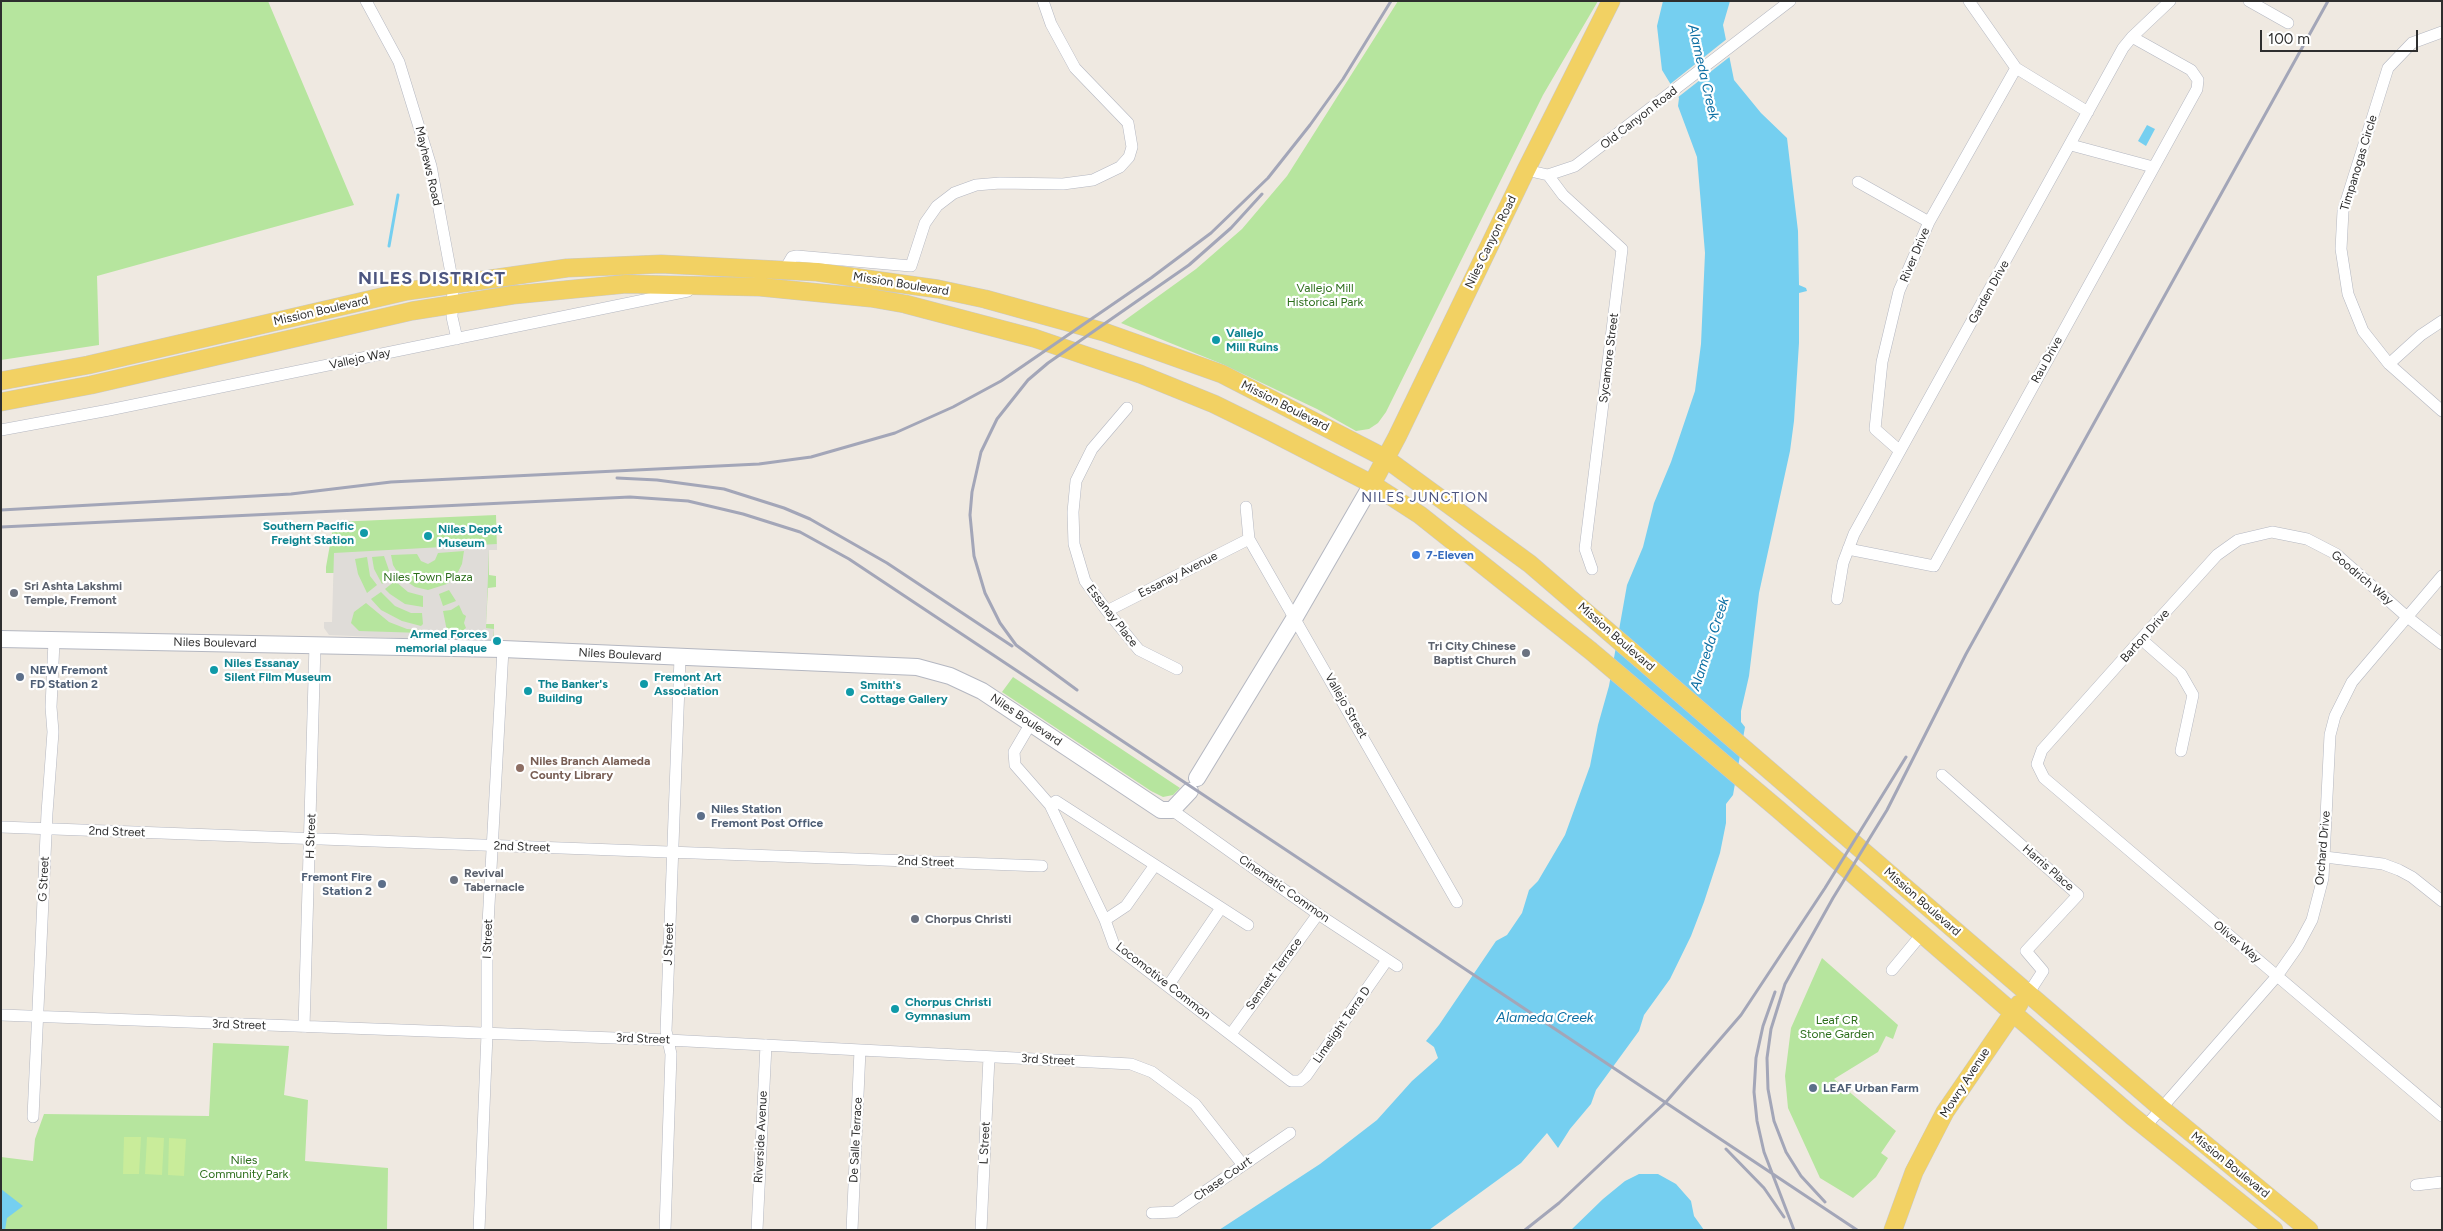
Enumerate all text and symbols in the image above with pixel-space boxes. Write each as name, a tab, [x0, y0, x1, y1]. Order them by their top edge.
scale bar	[2263, 20, 2420, 52]
water label: Alameda Creek	[1684, 23, 1722, 121]
text: 100 m	[2268, 30, 2310, 48]
street label: Old Canyon Road	[1598, 83, 1680, 153]
street label: Timpanogas Circle	[2338, 113, 2380, 213]
street label: Mayhews Road	[412, 125, 444, 207]
street label: Niles Canyon Road	[1462, 193, 1520, 291]
street label: River Drive	[1897, 226, 1933, 284]
street label: Garden Drive	[1966, 258, 2012, 326]
district label: NILES DISTRICT	[356, 268, 508, 290]
street label: Mission Boulevard	[852, 269, 950, 299]
park label: Vallejo Mill Historical Park	[1287, 281, 1363, 309]
street label: Mission Boulevard	[272, 293, 370, 329]
street label: Sycamore Street	[1596, 312, 1622, 404]
place label: Vallejo Mill Ruins	[1226, 326, 1278, 354]
marker: Vallejo Mill Ruins	[1210, 334, 1222, 346]
street label: Rau Drive	[2028, 334, 2066, 386]
street label: Vallejo Way	[328, 345, 392, 373]
street label: Mission Boulevard	[1239, 378, 1331, 434]
district label: NILES JUNCTION	[1359, 490, 1491, 506]
place label: Southern Pacific Freight Station	[263, 519, 354, 547]
place label: Niles Depot Museum	[438, 522, 503, 550]
marker: Southern Pacific Freight Station	[358, 527, 370, 539]
marker: Niles Depot Museum	[422, 530, 434, 542]
place label: 7-Eleven	[1426, 548, 1474, 562]
street label: Goodrich Way	[2328, 548, 2396, 608]
street label: Essanay Avenue	[1136, 549, 1220, 601]
marker: 7-Eleven	[1410, 549, 1422, 561]
park label: Niles Town Plaza	[383, 570, 473, 584]
place label: Sri Ashta Lakshmi Temple, Fremont	[24, 579, 122, 607]
street label: Essanay Place	[1083, 582, 1141, 650]
marker: Sri Ashta Lakshmi Temple, Fremont	[8, 587, 20, 599]
water label: Alameda Creek	[1687, 595, 1733, 693]
street label: Mission Boulevard	[1575, 600, 1657, 674]
street label: Barton Drive	[2117, 607, 2173, 665]
place label: Armed Forces memorial plaque	[395, 627, 487, 655]
street label: Niles Boulevard	[173, 635, 257, 651]
marker: Armed Forces memorial plaque	[491, 635, 503, 647]
place label: Tri City Chinese Baptist Church	[1428, 639, 1516, 667]
street label: Niles Boulevard	[578, 646, 662, 664]
marker: Tri City Chinese Baptist Church	[1520, 647, 1532, 659]
place label: Niles Essanay Silent Film Museum	[224, 656, 331, 684]
place label: NEW Fremont FD Station 2	[30, 663, 108, 691]
marker: Niles Essanay Silent Film Museum	[208, 664, 220, 676]
place label: Fremont Art Association	[654, 670, 722, 698]
marker: NEW Fremont FD Station 2	[14, 671, 26, 683]
street label: Vallejo Street	[1322, 671, 1370, 741]
place label: The Banker's Building	[538, 677, 608, 705]
marker: Fremont Art Association	[638, 678, 650, 690]
place label: Smith's Cottage Gallery	[860, 678, 948, 706]
marker: The Banker's Building	[522, 685, 534, 697]
marker: Smith's Cottage Gallery	[844, 686, 856, 698]
street label: Niles Boulevard	[988, 691, 1064, 749]
place label: Niles Branch Alameda County Library	[530, 754, 650, 782]
marker: Niles Branch Alameda County Library	[514, 762, 526, 774]
place label: Niles Station Fremont Post Office	[711, 802, 823, 830]
marker: Niles Station Fremont Post Office	[695, 810, 707, 822]
street label: Orchard Drive	[2313, 810, 2333, 886]
street label: H Street	[303, 813, 319, 859]
street label: 2nd Street	[88, 824, 146, 840]
street label: 2nd Street	[493, 839, 551, 855]
street label: Harris Place	[2019, 842, 2077, 894]
street label: Cinematic Common	[1236, 852, 1332, 926]
street label: 2nd Street	[897, 854, 955, 870]
street label: G Street	[36, 856, 52, 902]
street label: Mission Boulevard	[1881, 865, 1963, 939]
place label: Revival Tabernacle	[464, 866, 524, 894]
place label: Fremont Fire Station 2	[301, 870, 372, 898]
marker: Revival Tabernacle	[448, 874, 460, 886]
marker: Fremont Fire Station 2	[376, 878, 388, 890]
place label: Chorpus Christi	[925, 912, 1011, 926]
marker: Chorpus Christi	[909, 913, 921, 925]
street label: Oliver Way	[2210, 918, 2264, 966]
street label: I Street	[480, 919, 496, 959]
street label: J Street	[661, 922, 677, 966]
street label: Sennett Terrace	[1243, 935, 1305, 1013]
street label: Locomotive Common	[1113, 939, 1213, 1023]
street label: Limelight Terra D	[1310, 984, 1374, 1066]
place label: Chorpus Christi Gymnasium	[905, 995, 991, 1023]
marker: Chorpus Christi Gymnasium	[889, 1003, 901, 1015]
water label: Alameda Creek	[1496, 1010, 1594, 1026]
park label: Leaf CR Stone Garden	[1800, 1013, 1874, 1041]
street label: 3rd Street	[212, 1017, 266, 1033]
street label: 3rd Street	[616, 1031, 670, 1047]
street label: Mowry Avenue	[1937, 1045, 1993, 1121]
street label: 3rd Street	[1021, 1051, 1075, 1069]
place label: LEAF Urban Farm	[1823, 1081, 1919, 1095]
marker: LEAF Urban Farm	[1807, 1082, 1819, 1094]
street label: Riverside Avenue	[751, 1090, 771, 1184]
street label: De Salle Terrace	[847, 1097, 865, 1183]
street label: L Street	[977, 1121, 993, 1165]
street label: Mission Boulevard	[2188, 1129, 2272, 1201]
park label: Niles Community Park	[200, 1153, 288, 1181]
street label: Chase Court	[1191, 1154, 1255, 1204]

